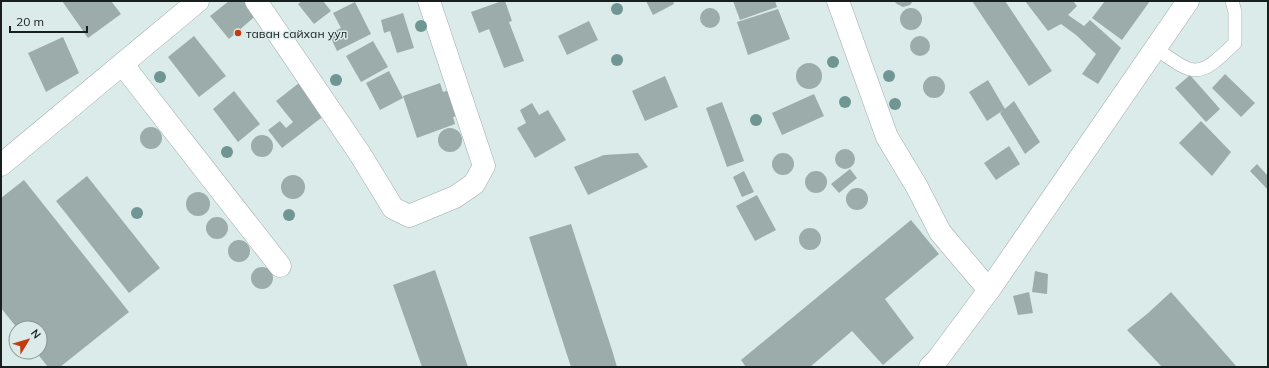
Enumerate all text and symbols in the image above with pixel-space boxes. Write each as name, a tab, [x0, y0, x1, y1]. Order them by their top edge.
scale bar	[10, 8, 87, 34]
text: 20 m	[16, 14, 44, 29]
place label: таван сайхан уул	[246, 26, 347, 41]
marker: таван сайхан уул	[233, 28, 243, 38]
north arrow	[8, 320, 48, 360]
text: N	[28, 326, 44, 341]

